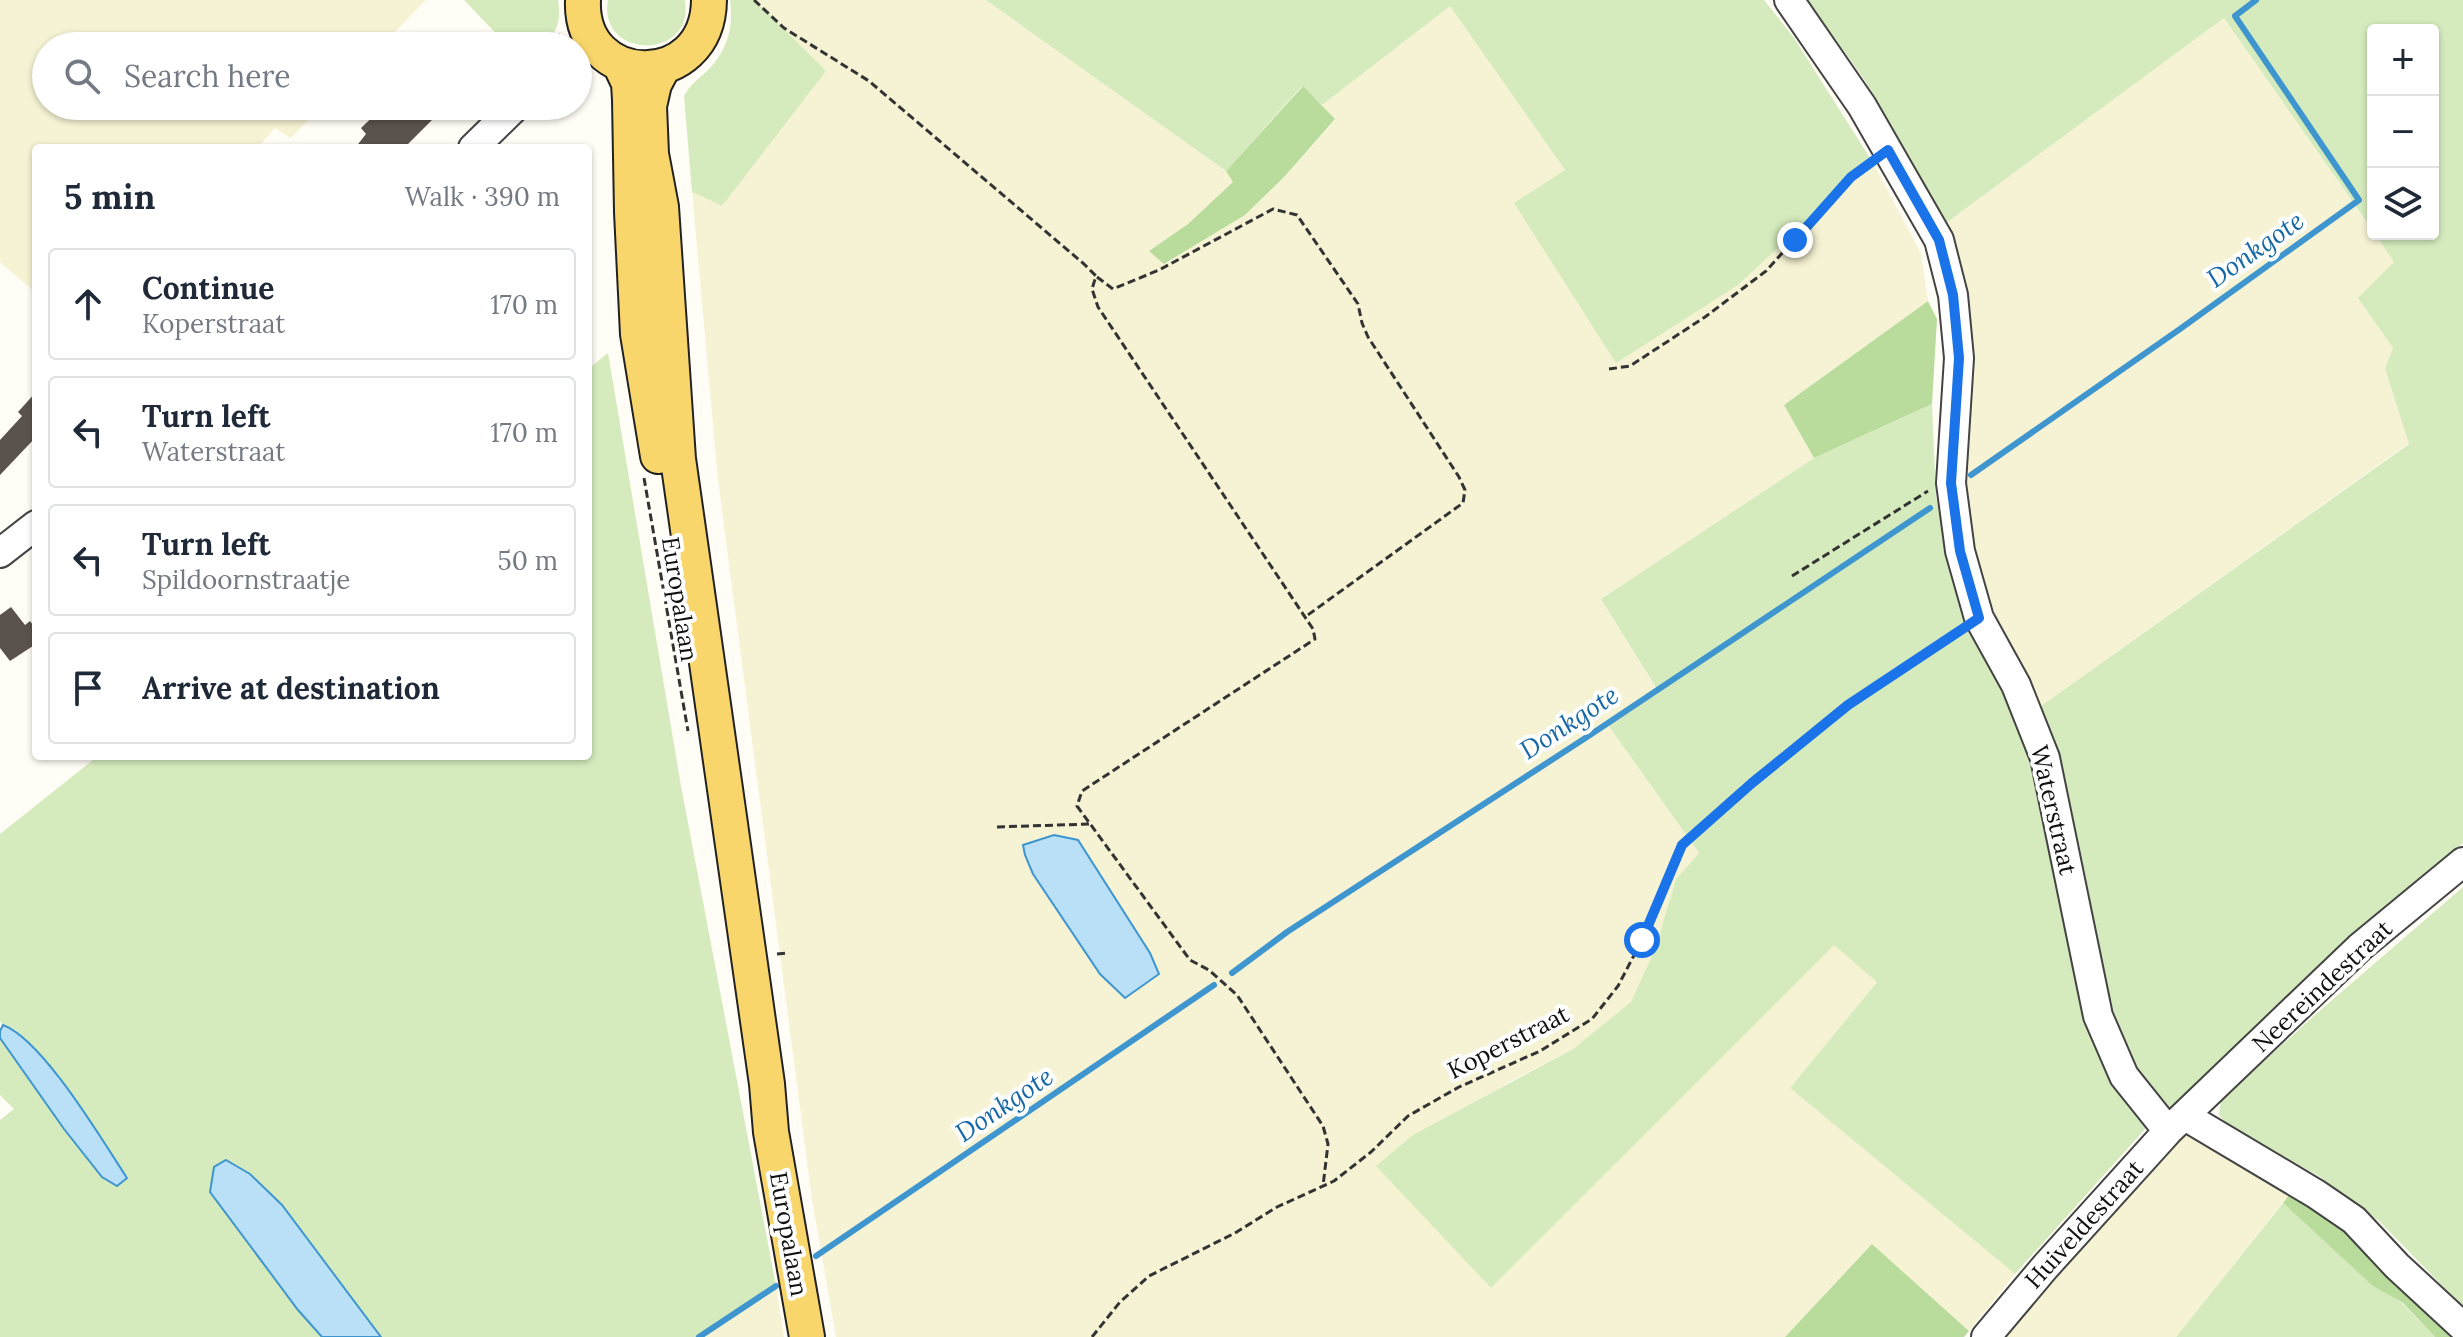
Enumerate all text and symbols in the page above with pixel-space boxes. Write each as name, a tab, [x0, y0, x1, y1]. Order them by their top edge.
map controls	[2367, 24, 2439, 240]
button: +	[2367, 24, 2439, 96]
search box	[32, 32, 592, 120]
icon: search	[60, 54, 104, 98]
text: Search here	[124, 57, 291, 95]
button: −	[2367, 96, 2439, 168]
button: layers	[2367, 168, 2439, 240]
text: 5 min	[64, 175, 155, 218]
text: Walk · 390 m	[405, 180, 560, 213]
water label: Donkgote	[2200, 204, 2310, 294]
route end	[1777, 222, 1813, 258]
text: Continue	[142, 269, 274, 307]
icon: ahead	[66, 282, 110, 326]
text: 170 m	[490, 288, 558, 321]
text: Koperstraat	[142, 307, 285, 340]
text: Turn left	[142, 397, 270, 435]
icon: left	[66, 410, 110, 454]
text: 170 m	[490, 416, 558, 449]
text: Waterstraat	[142, 435, 285, 468]
text: Turn left	[142, 525, 270, 563]
street label: Europalaan	[655, 534, 705, 664]
icon: left	[66, 538, 110, 582]
text: 50 m	[498, 544, 558, 577]
text: Spildoornstraatje	[142, 563, 350, 596]
icon: arrive	[66, 666, 110, 710]
text: Arrive at destination	[142, 669, 440, 707]
water label: Donkgote	[1513, 678, 1625, 766]
street label: Waterstraat	[2024, 742, 2084, 879]
street label: Neereindestraat	[2245, 913, 2399, 1059]
route start	[1624, 922, 1660, 958]
street label: Koperstraat	[1442, 998, 1575, 1086]
water label: Donkgote	[949, 1059, 1059, 1149]
street label: Huiveldestraat	[2018, 1153, 2150, 1295]
street label: Europalaan	[763, 1169, 815, 1299]

